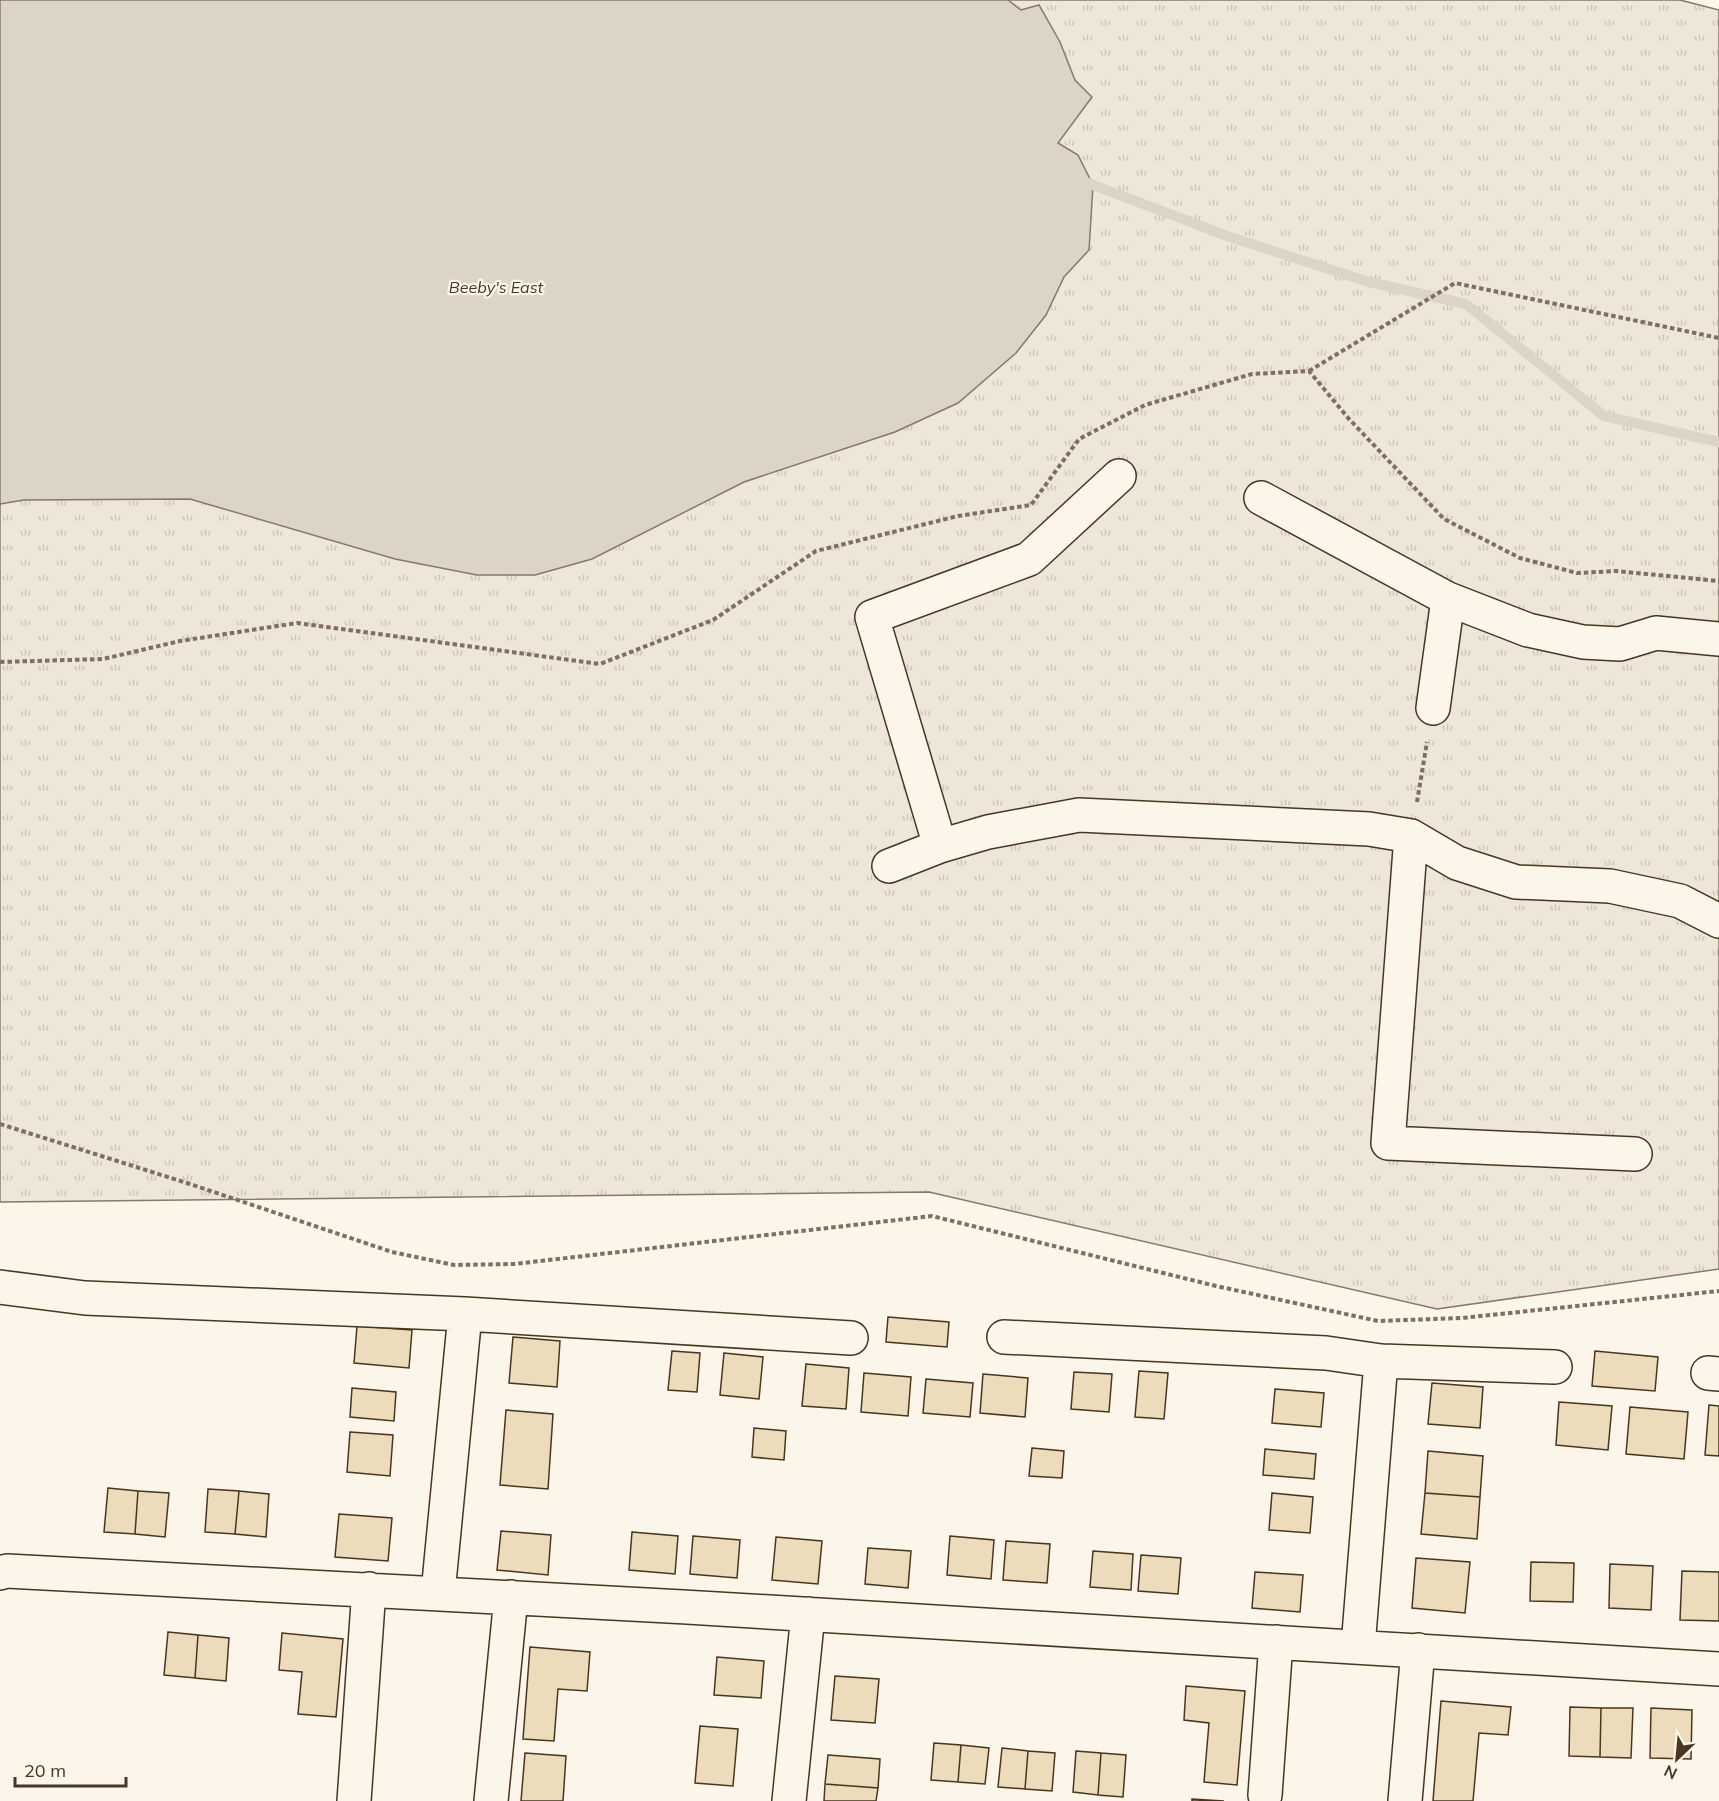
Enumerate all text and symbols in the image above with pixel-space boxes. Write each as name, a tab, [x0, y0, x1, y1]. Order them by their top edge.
water label: Beeby's East	[449, 277, 544, 297]
north arrow	[1647, 1729, 1707, 1789]
scale bar	[15, 1750, 126, 1788]
text: 20 m	[24, 1759, 66, 1782]
text: N	[1661, 1761, 1680, 1784]

